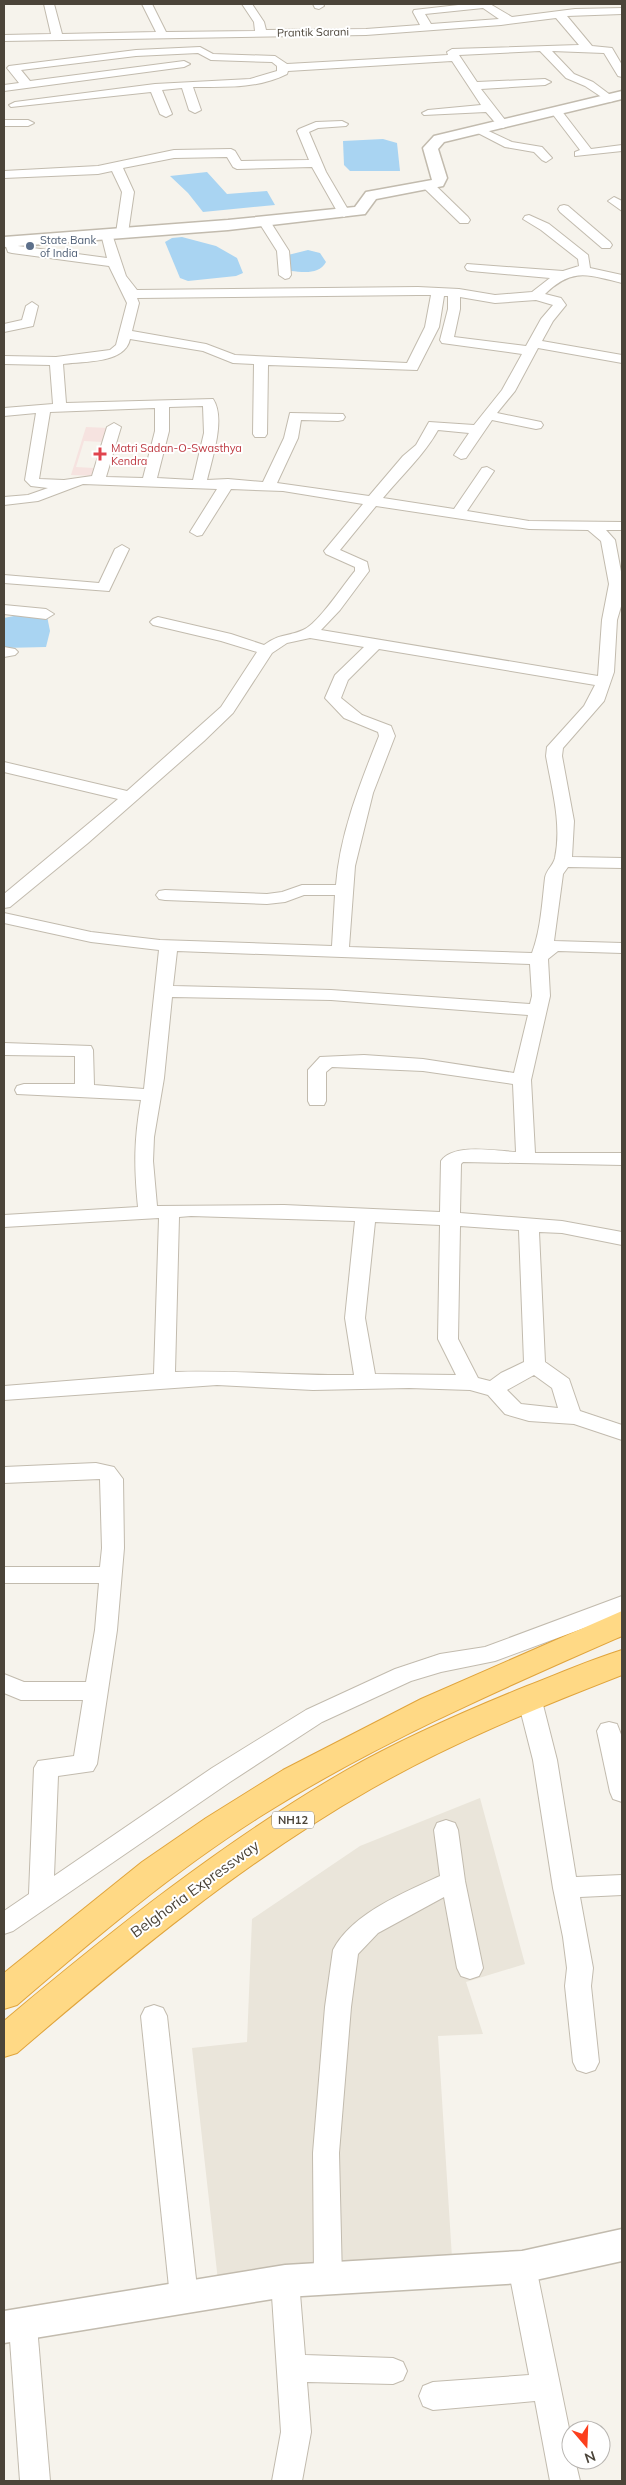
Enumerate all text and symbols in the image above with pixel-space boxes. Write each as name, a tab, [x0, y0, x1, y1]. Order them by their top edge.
street label: Prantik Sarani	[277, 24, 349, 40]
place label: State Bank of India	[40, 233, 96, 260]
marker: State Bank of India	[24, 240, 36, 252]
place label: Matri Sadan-O-Swasthya Kendra	[111, 441, 242, 468]
marker: Matri Sadan-O-Swasthya Kendra	[93, 447, 107, 461]
road number: NH12	[272, 1812, 314, 1828]
street label: Belghoria Expressway	[127, 1836, 263, 1942]
north arrow	[561, 2420, 611, 2470]
text: N	[582, 2447, 598, 2468]

